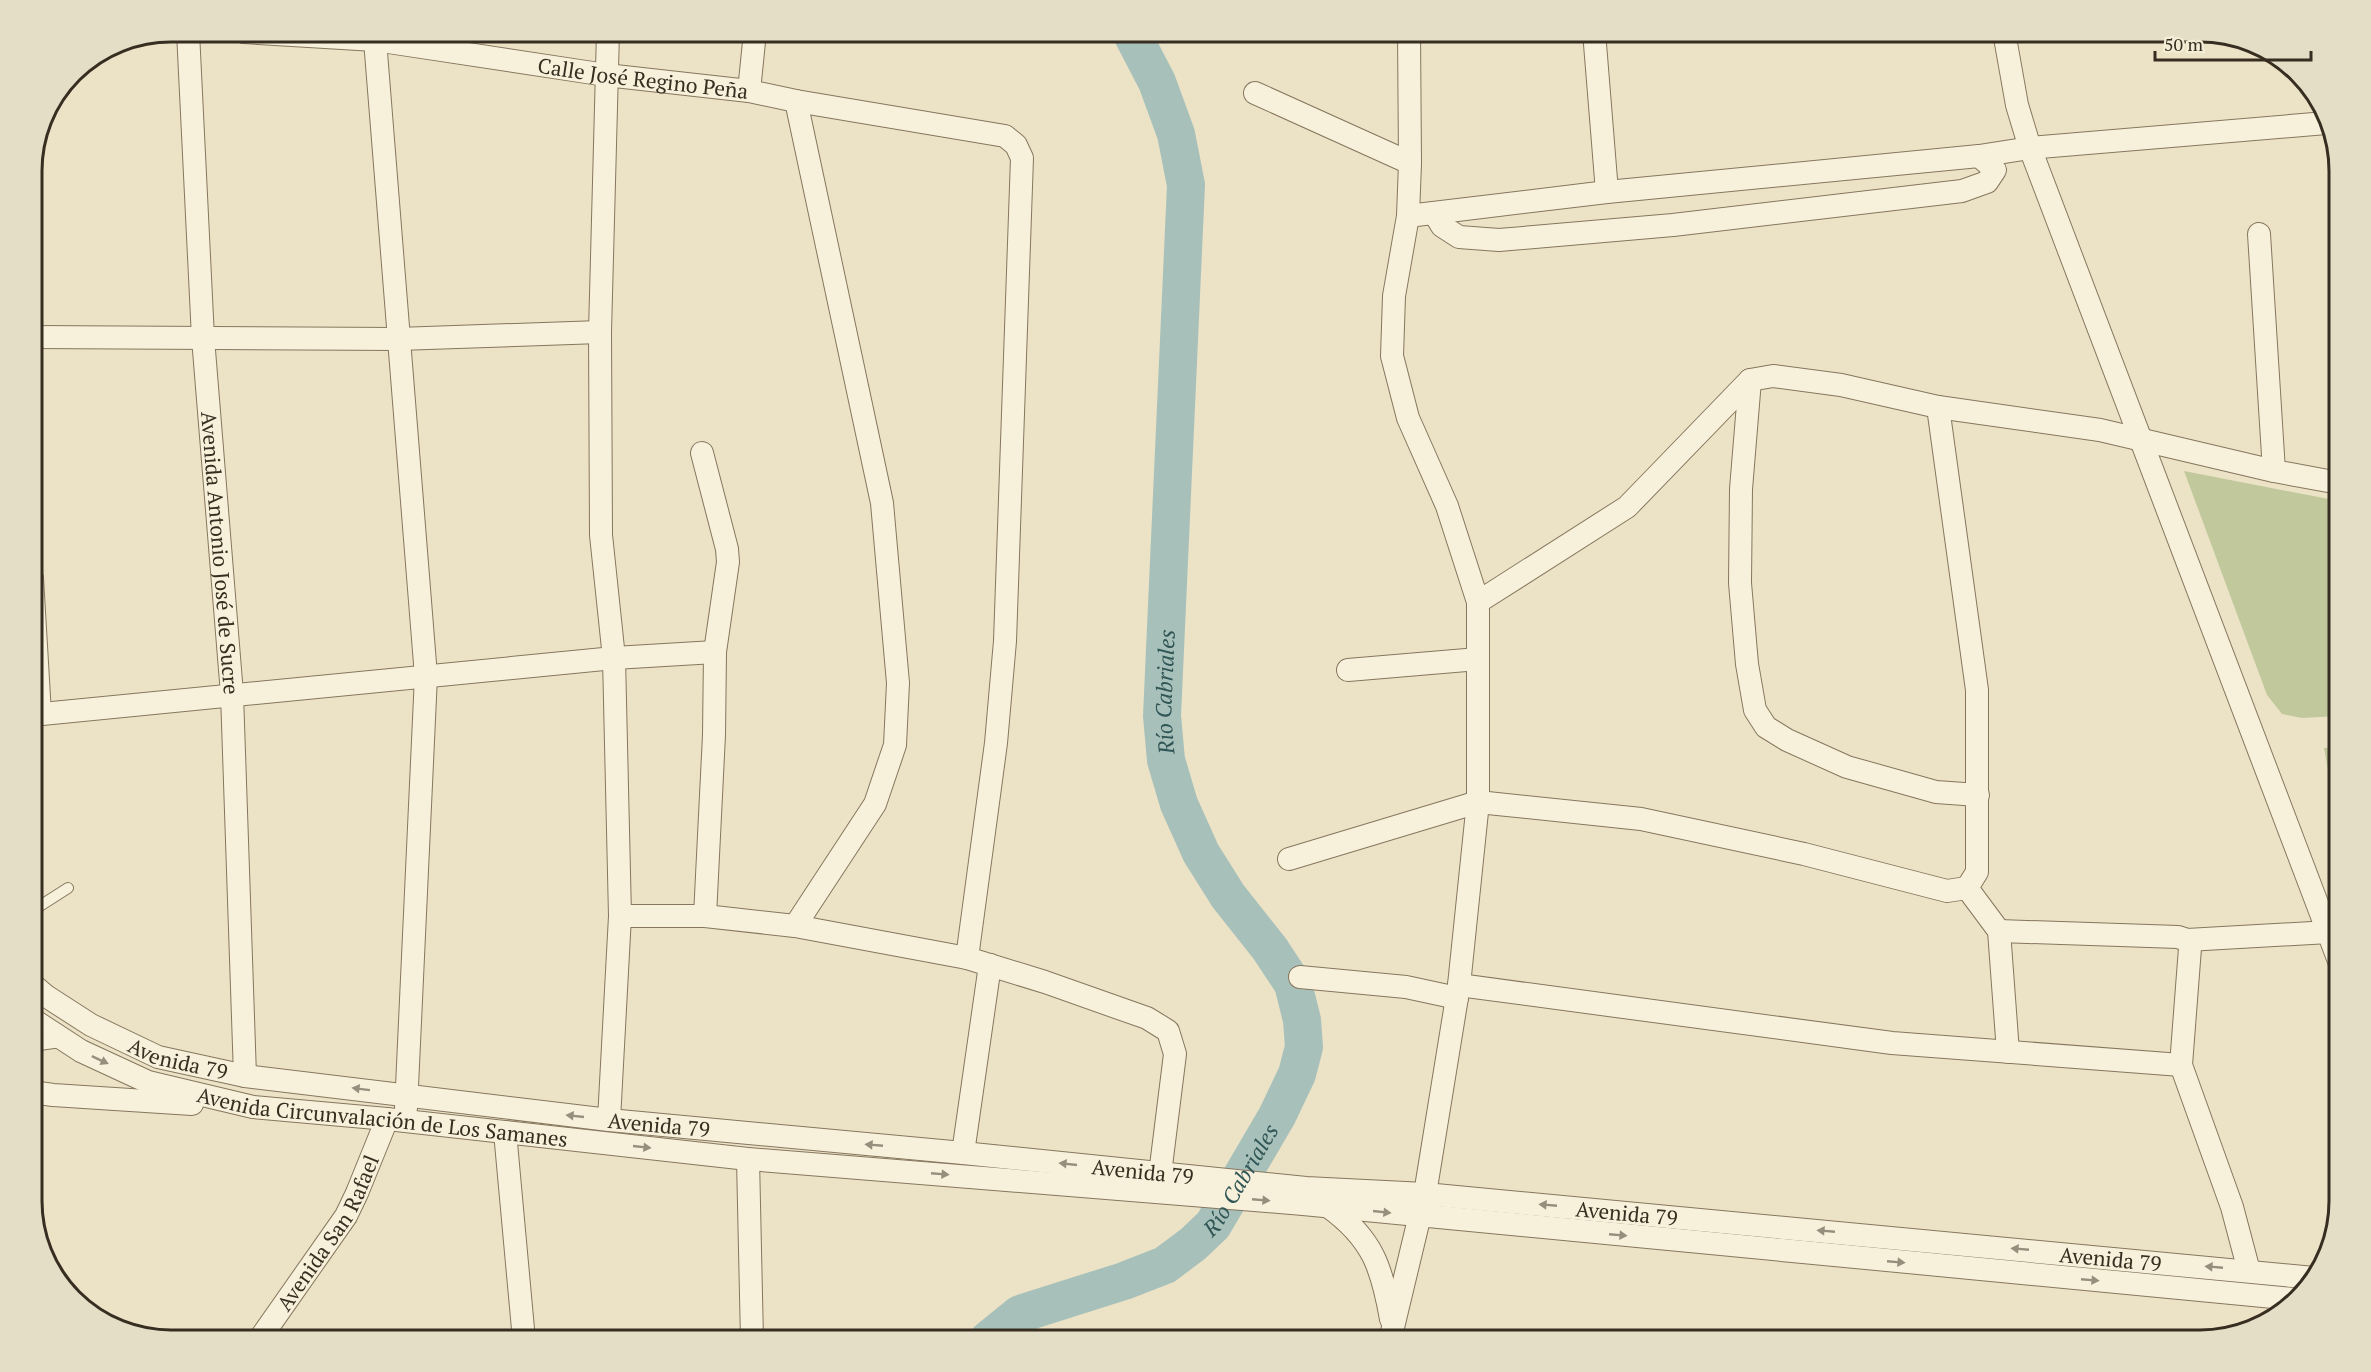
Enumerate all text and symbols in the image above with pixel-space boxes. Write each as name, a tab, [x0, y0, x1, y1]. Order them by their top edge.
scale bar	[2155, 24, 2311, 62]
text: 50 m	[2164, 32, 2204, 56]
street label: Calle José Regino Peña	[536, 51, 750, 105]
street label: Avenida Antonio José de Sucre	[195, 410, 246, 696]
water label: Río Cabriales	[1147, 629, 1180, 757]
street label: Avenida 79	[124, 1031, 230, 1086]
one-way arrow	[91, 1055, 108, 1064]
street label: Avenida Circunvalación de Los Samanes	[194, 1080, 569, 1153]
one-way arrow	[351, 1084, 370, 1094]
street label: Avenida 79	[607, 1106, 711, 1143]
one-way arrow	[566, 1112, 585, 1121]
water label: Río Cabriales	[1195, 1118, 1284, 1243]
one-way arrow	[864, 1140, 883, 1150]
one-way arrow	[632, 1142, 651, 1152]
street label: Avenida San Rafael	[270, 1151, 385, 1316]
street label: Avenida 79	[1090, 1152, 1195, 1190]
one-way arrow	[1058, 1159, 1077, 1169]
one-way arrow	[931, 1169, 950, 1179]
street label: Avenida 79	[1574, 1194, 1679, 1232]
one-way arrow	[1251, 1195, 1270, 1205]
one-way arrow	[1538, 1200, 1557, 1210]
one-way arrow	[1373, 1208, 1392, 1217]
one-way arrow	[1816, 1226, 1835, 1236]
one-way arrow	[1609, 1230, 1628, 1240]
street label: Avenida 79	[2058, 1240, 2163, 1278]
one-way arrow	[2010, 1244, 2029, 1254]
one-way arrow	[1886, 1257, 1905, 1267]
one-way arrow	[2204, 1262, 2223, 1272]
one-way arrow	[2081, 1275, 2100, 1285]

